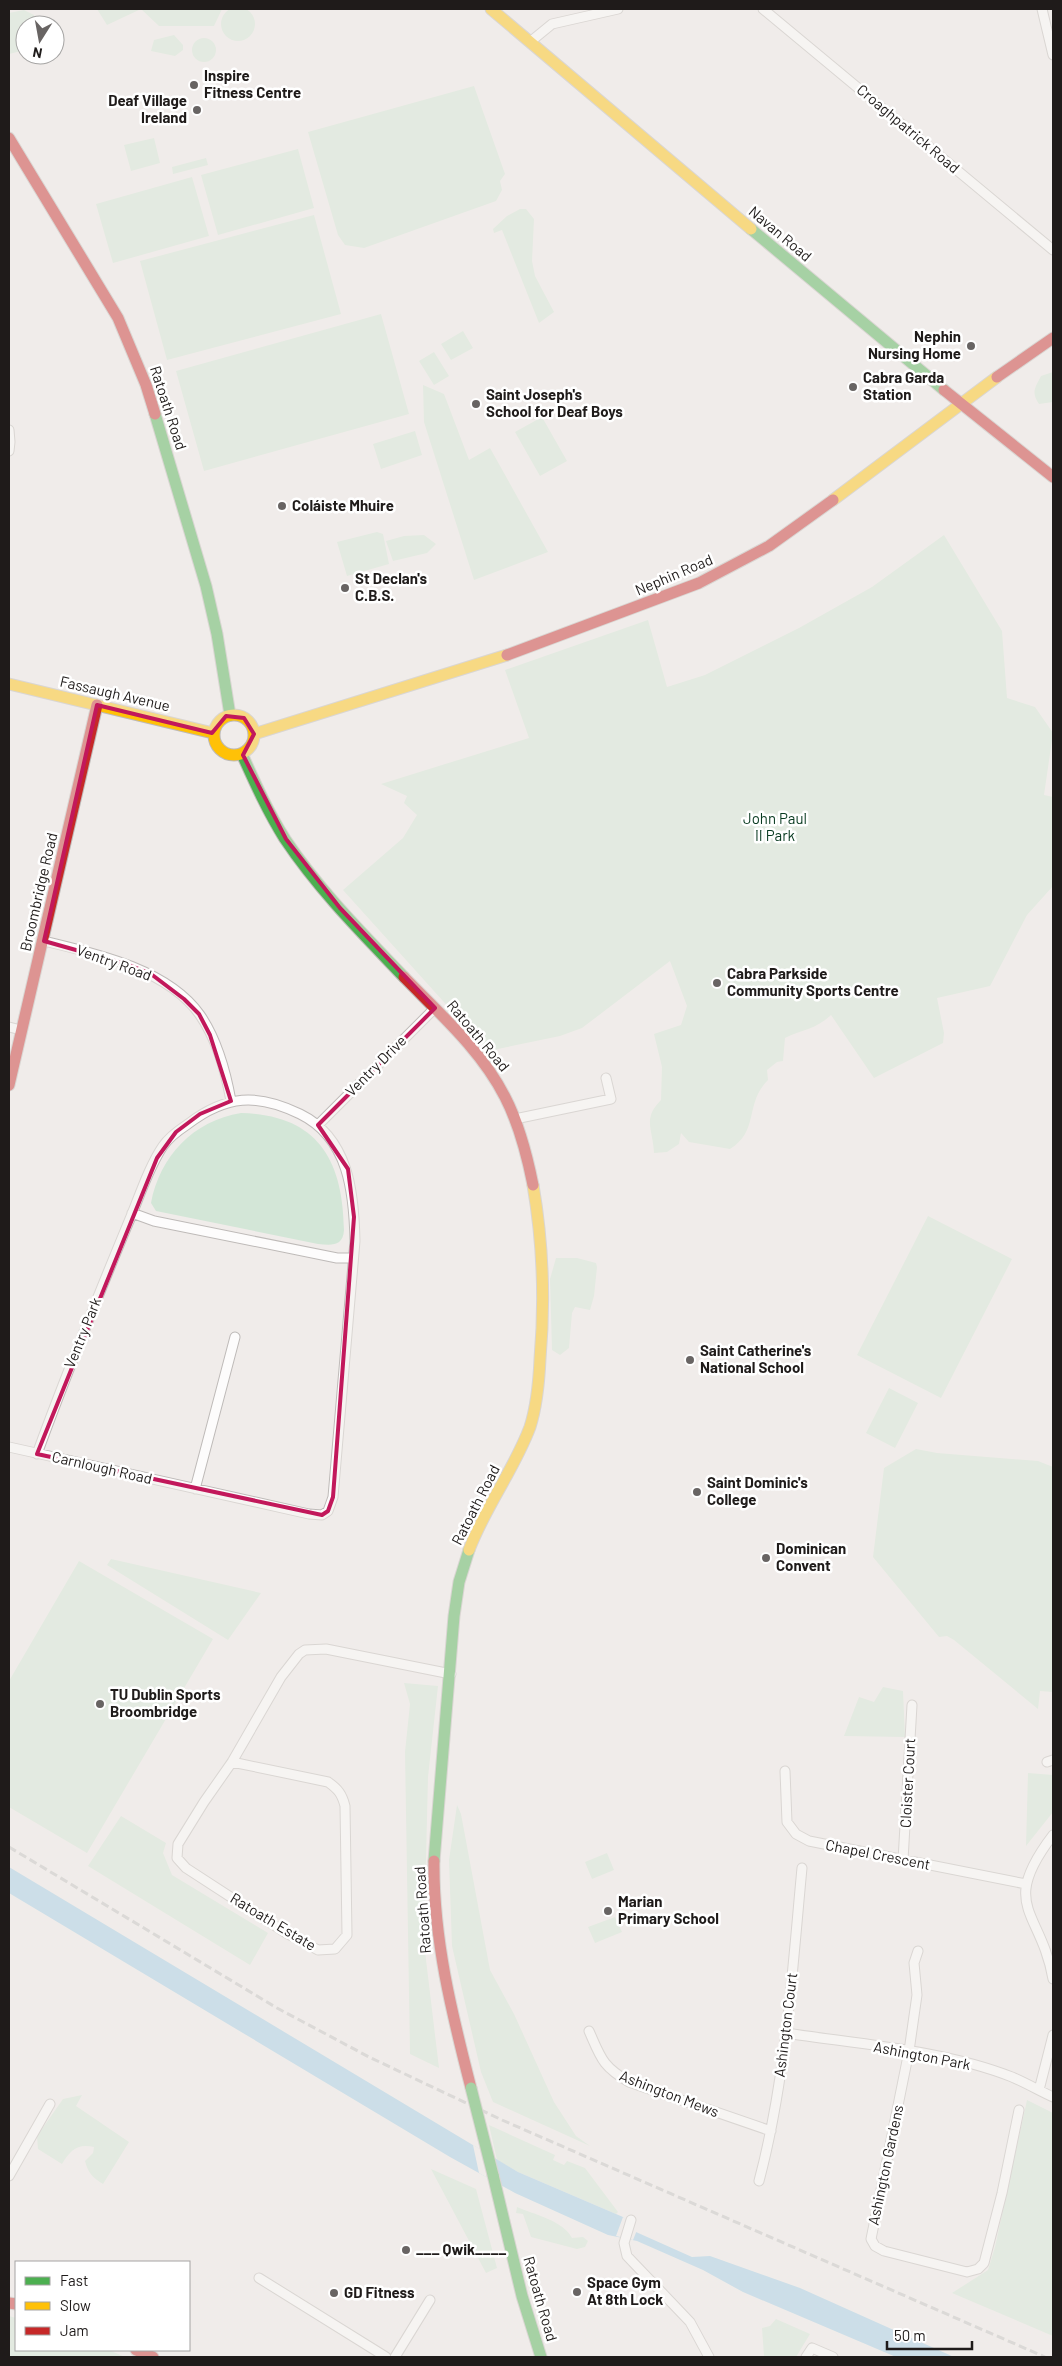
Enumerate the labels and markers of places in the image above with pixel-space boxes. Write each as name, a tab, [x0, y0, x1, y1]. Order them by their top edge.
place label: Inspire Fitness Centre	[204, 66, 301, 101]
marker: Inspire Fitness Centre	[188, 79, 200, 91]
place label: Deaf Village Ireland	[108, 91, 187, 126]
marker: Deaf Village Ireland	[191, 104, 203, 116]
place label: Nephin Nursing Home	[868, 327, 961, 362]
marker: Nephin Nursing Home	[965, 340, 977, 352]
place label: Cabra Garda Station	[863, 368, 944, 403]
marker: Cabra Garda Station	[847, 381, 859, 393]
place label: Saint Joseph's School for Deaf Boys	[486, 385, 623, 420]
marker: Saint Joseph's School for Deaf Boys	[470, 398, 482, 410]
place label: Coláiste Mhuire	[292, 496, 394, 514]
marker: Coláiste Mhuire	[276, 500, 288, 512]
place label: St Declan's C.B.S.	[355, 569, 427, 604]
marker: St Declan's C.B.S.	[339, 582, 351, 594]
place label: Cabra Parkside Community Sports Centre	[727, 964, 899, 999]
marker: Cabra Parkside Community Sports Centre	[711, 977, 723, 989]
place label: Saint Catherine's National School	[700, 1341, 812, 1376]
marker: Saint Catherine's National School	[684, 1354, 696, 1366]
place label: Saint Dominic's College	[707, 1473, 808, 1508]
marker: Saint Dominic's College	[691, 1486, 703, 1498]
place label: Dominican Convent	[776, 1539, 846, 1574]
marker: Dominican Convent	[760, 1552, 772, 1564]
place label: TU Dublin Sports Broombridge	[110, 1685, 221, 1720]
marker: TU Dublin Sports Broombridge	[94, 1698, 106, 1710]
place label: Marian Primary School	[618, 1892, 719, 1927]
marker: Marian Primary School	[602, 1905, 614, 1917]
place label: ___ Qwik____	[416, 2240, 507, 2258]
marker: ___ Qwik____	[400, 2244, 412, 2256]
place label: Space Gym At 8th Lock	[587, 2273, 663, 2308]
place label: GD Fitness	[344, 2283, 415, 2301]
marker: Space Gym At 8th Lock	[571, 2286, 583, 2298]
marker: GD Fitness	[328, 2287, 340, 2299]

